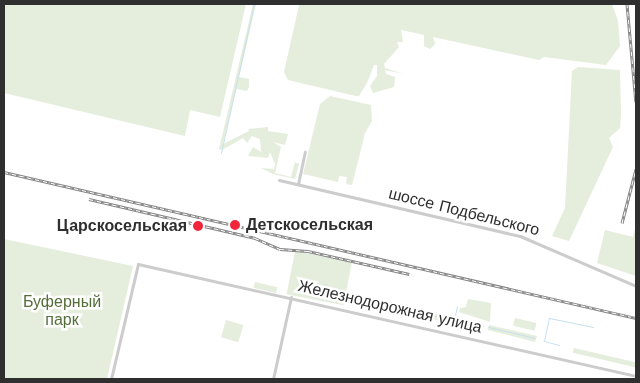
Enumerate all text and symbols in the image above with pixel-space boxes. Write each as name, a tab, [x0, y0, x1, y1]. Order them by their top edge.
street label: шоссе Подбельского	[387, 184, 541, 240]
place label: Детскосельская	[246, 215, 373, 235]
place label: Царскосельская	[57, 216, 187, 236]
marker: Детскосельская	[228, 218, 242, 232]
marker: Царскосельская	[191, 219, 205, 233]
street label: Железнодорожная улица	[296, 277, 484, 337]
park label: Буферный парк	[23, 292, 101, 330]

